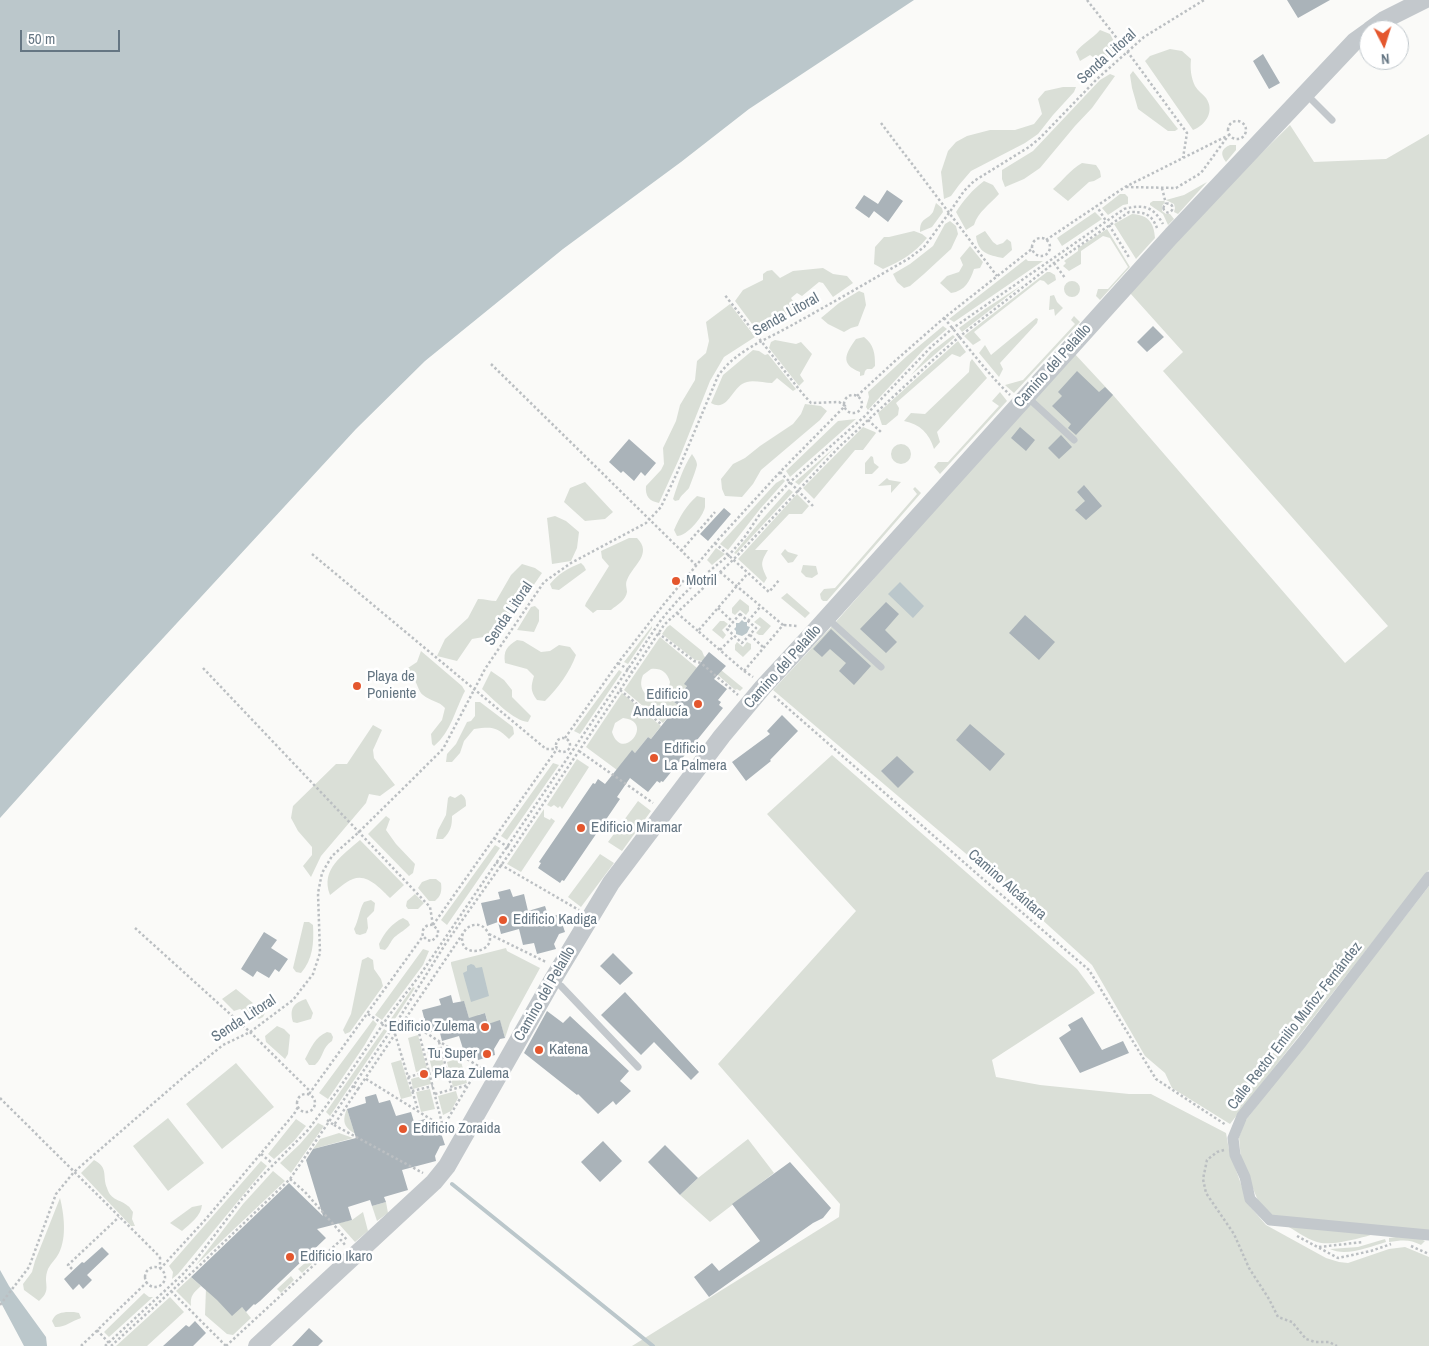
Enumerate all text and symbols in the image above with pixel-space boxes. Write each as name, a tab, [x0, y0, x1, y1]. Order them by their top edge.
scale bar	[22, 20, 122, 52]
north arrow	[1359, 20, 1409, 70]
street label: Senda Litoral	[1074, 26, 1140, 88]
text: 50 m	[28, 28, 55, 49]
text: N	[1380, 50, 1390, 68]
street label: Senda Litoral	[750, 289, 822, 341]
street label: Camino del Pelaíllo	[1011, 320, 1095, 412]
place label: Motril	[686, 572, 717, 590]
marker: Motril	[670, 575, 682, 587]
street label: Senda Litoral	[481, 579, 537, 649]
street label: Camino del Pelaíllo	[741, 621, 825, 713]
place label: Playa de Poniente	[367, 668, 416, 703]
marker: Playa de Poniente	[351, 680, 363, 692]
place label: Edificio Andalucía	[633, 686, 688, 721]
marker: Edificio Andalucía	[692, 698, 704, 710]
place label: Edificio La Palmera	[664, 740, 727, 775]
marker: Edificio La Palmera	[648, 752, 660, 764]
place label: Edificio Miramar	[591, 819, 682, 837]
marker: Edificio Miramar	[575, 822, 587, 834]
street label: Camino Alcántara	[964, 846, 1050, 924]
place label: Edificio Kadiga	[513, 911, 597, 929]
marker: Edificio Kadiga	[497, 914, 509, 926]
street label: Calle Rector Emilio Muñoz Fernández	[1224, 939, 1366, 1113]
street label: Camino del Pelaíllo	[511, 943, 579, 1045]
street label: Senda Litoral	[208, 992, 280, 1046]
place label: Edificio Zulema	[389, 1018, 475, 1036]
marker: Edificio Zulema	[479, 1021, 491, 1033]
place label: Katena	[549, 1041, 588, 1059]
marker: Katena	[533, 1044, 545, 1056]
place label: Tu Super	[427, 1045, 477, 1063]
marker: Tu Super	[481, 1048, 493, 1060]
place label: Plaza Zulema	[434, 1065, 509, 1083]
marker: Plaza Zulema	[418, 1068, 430, 1080]
place label: Edificio Zoraida	[413, 1120, 501, 1138]
marker: Edificio Zoraida	[397, 1123, 409, 1135]
place label: Edificio Ikaro	[300, 1248, 372, 1266]
marker: Edificio Ikaro	[284, 1251, 296, 1263]

